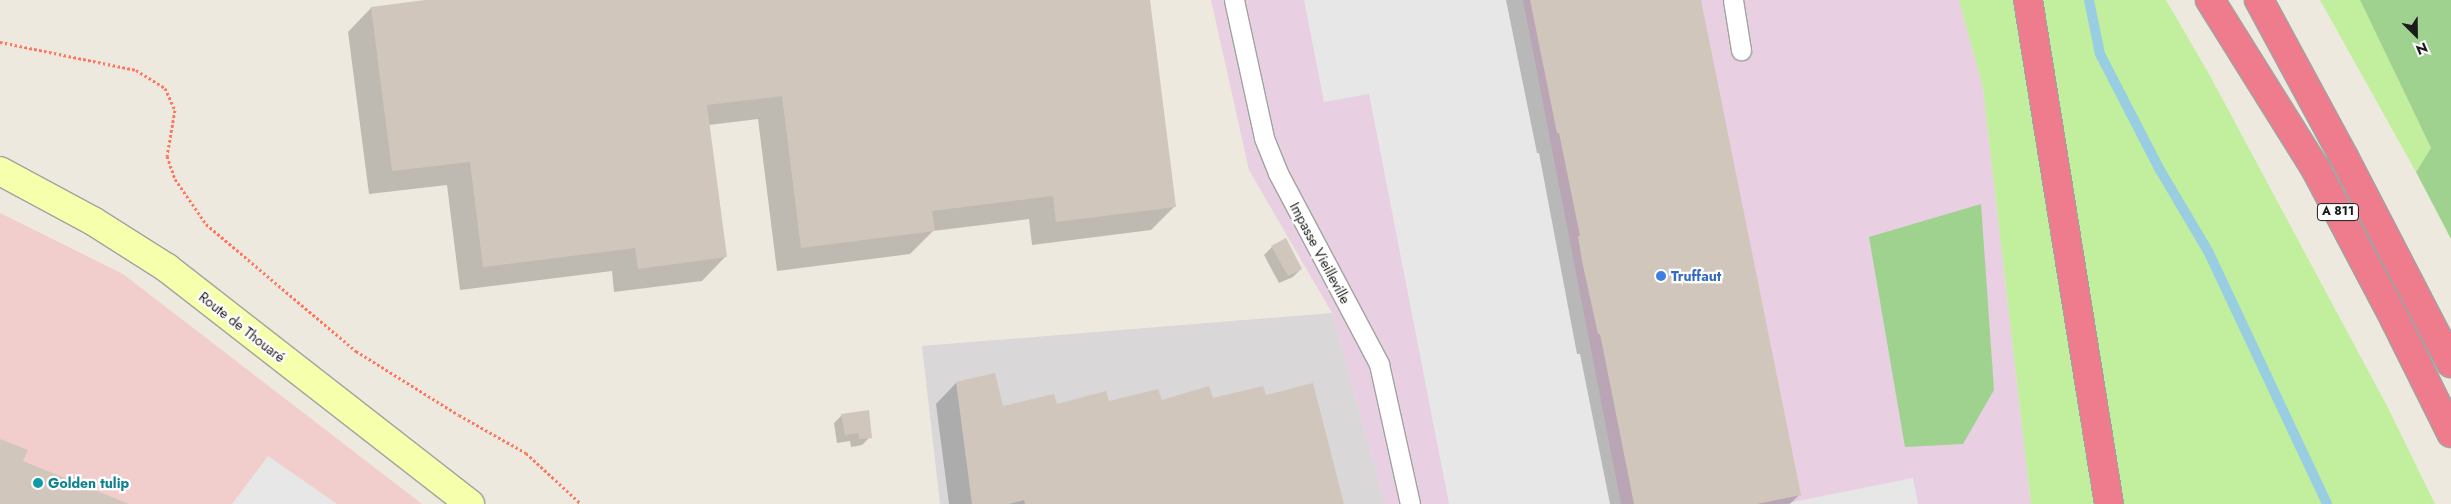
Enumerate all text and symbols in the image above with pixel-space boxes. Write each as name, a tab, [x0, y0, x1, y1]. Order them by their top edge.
north arrow	[2391, 10, 2441, 60]
text: N	[2413, 37, 2431, 60]
street label: Impasse Vieilleville	[1286, 199, 1354, 307]
road number: A 811	[2317, 202, 2359, 222]
place label: Truffaut	[1671, 268, 1721, 284]
marker: Truffaut	[1655, 270, 1667, 282]
street label: Route de Thouaré	[196, 288, 288, 366]
place label: Golden tulip	[48, 475, 129, 491]
marker: Golden tulip	[32, 477, 44, 489]

